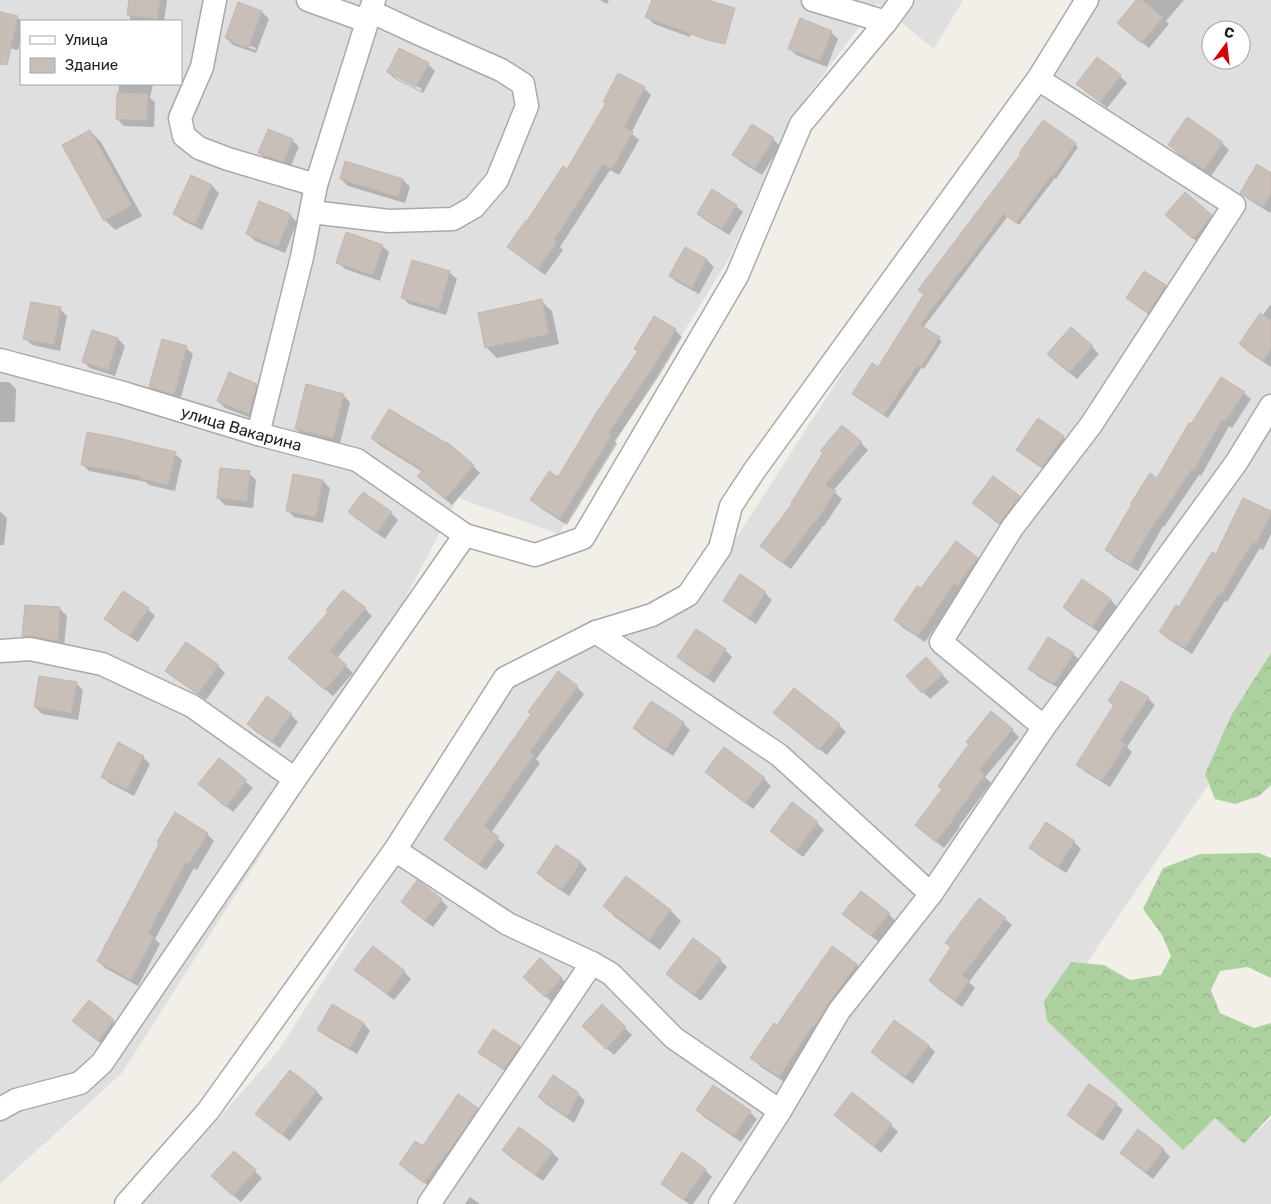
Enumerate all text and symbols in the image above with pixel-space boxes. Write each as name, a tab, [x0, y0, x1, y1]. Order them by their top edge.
legend	[20, 20, 182, 85]
north arrow	[1201, 20, 1251, 70]
text: С	[1222, 23, 1236, 42]
text: Улица	[65, 31, 108, 49]
text: Здание	[65, 56, 118, 74]
street label: улица Вакарина	[179, 402, 304, 455]

